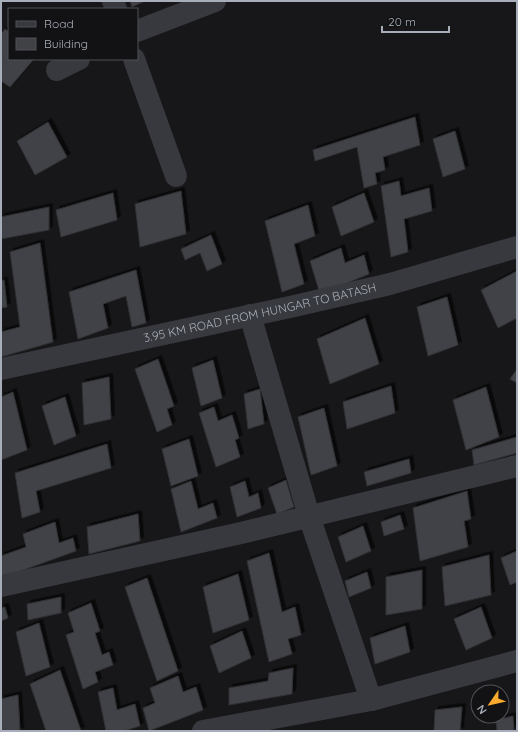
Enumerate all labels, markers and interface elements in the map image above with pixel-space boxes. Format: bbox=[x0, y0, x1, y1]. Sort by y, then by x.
legend bbox=[8, 8, 138, 60]
scale bar bbox=[382, 8, 449, 34]
text: 20 m bbox=[388, 14, 416, 29]
text: Road bbox=[44, 16, 74, 31]
text: Building bbox=[44, 36, 88, 51]
street label: 3.95 KM ROAD FROM HUNGAR TO BATASH bbox=[142, 279, 378, 345]
north arrow bbox=[470, 684, 510, 724]
text: N bbox=[474, 702, 490, 717]

